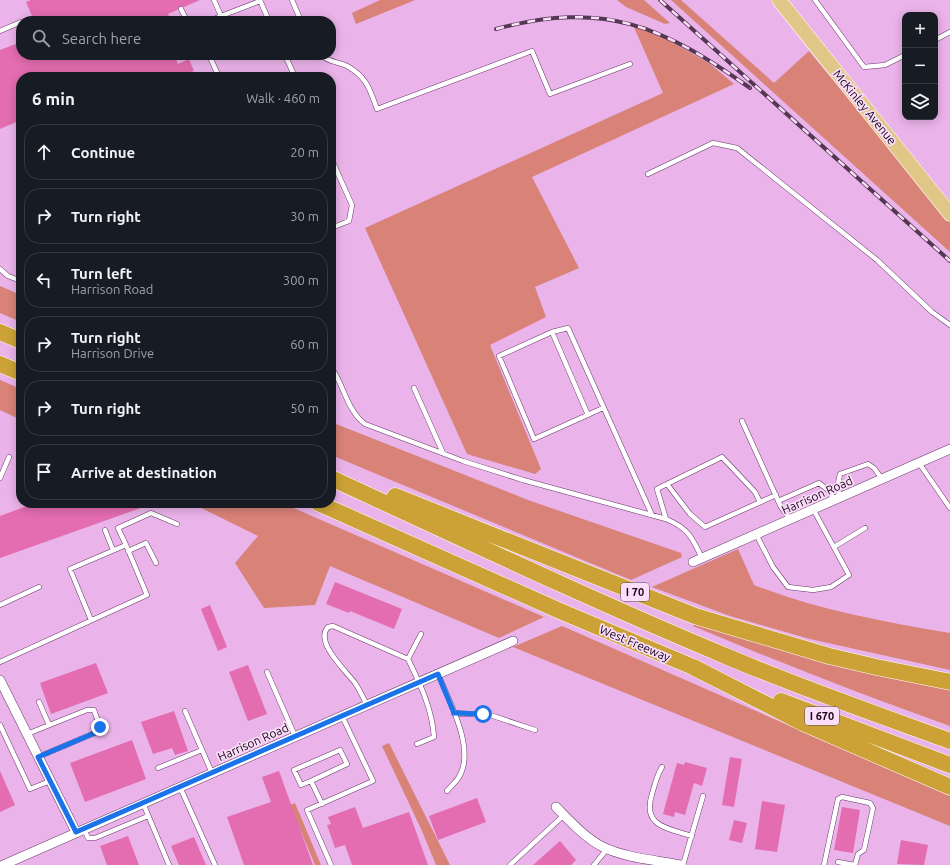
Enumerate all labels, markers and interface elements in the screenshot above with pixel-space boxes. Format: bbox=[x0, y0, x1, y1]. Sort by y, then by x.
map controls bbox=[902, 12, 938, 120]
button: + bbox=[902, 12, 938, 48]
search box bbox=[16, 16, 336, 60]
icon: search bbox=[30, 27, 52, 49]
text: Search here bbox=[62, 30, 141, 47]
button: − bbox=[902, 48, 938, 84]
street label: McKinley Avenue bbox=[831, 67, 899, 147]
button: layers bbox=[902, 84, 938, 120]
text: 6 min bbox=[32, 89, 75, 108]
text: Walk · 460 m bbox=[246, 91, 320, 105]
icon: ahead bbox=[33, 141, 55, 163]
text: Continue bbox=[71, 144, 135, 161]
text: 20 m bbox=[290, 145, 319, 159]
icon: right bbox=[33, 205, 55, 227]
text: Turn right bbox=[71, 208, 141, 225]
text: 30 m bbox=[290, 209, 319, 223]
text: Turn left bbox=[71, 265, 132, 282]
icon: left bbox=[33, 269, 55, 291]
text: 300 m bbox=[283, 273, 319, 287]
text: Harrison Road bbox=[71, 282, 153, 296]
text: Turn right bbox=[71, 329, 141, 346]
icon: right bbox=[33, 333, 55, 355]
text: 60 m bbox=[290, 337, 319, 351]
text: Harrison Drive bbox=[71, 346, 154, 360]
icon: right bbox=[33, 397, 55, 419]
text: Turn right bbox=[71, 400, 141, 417]
text: 50 m bbox=[290, 401, 319, 415]
icon: arrive bbox=[33, 461, 55, 483]
text: Arrive at destination bbox=[71, 464, 217, 481]
street label: Harrison Road bbox=[780, 474, 854, 516]
road number: I 70 bbox=[621, 583, 649, 601]
street label: West Freeway bbox=[598, 622, 672, 664]
route start bbox=[474, 705, 492, 723]
road number: I 670 bbox=[805, 707, 839, 725]
route end bbox=[91, 718, 109, 736]
street label: Harrison Road bbox=[216, 721, 290, 763]

